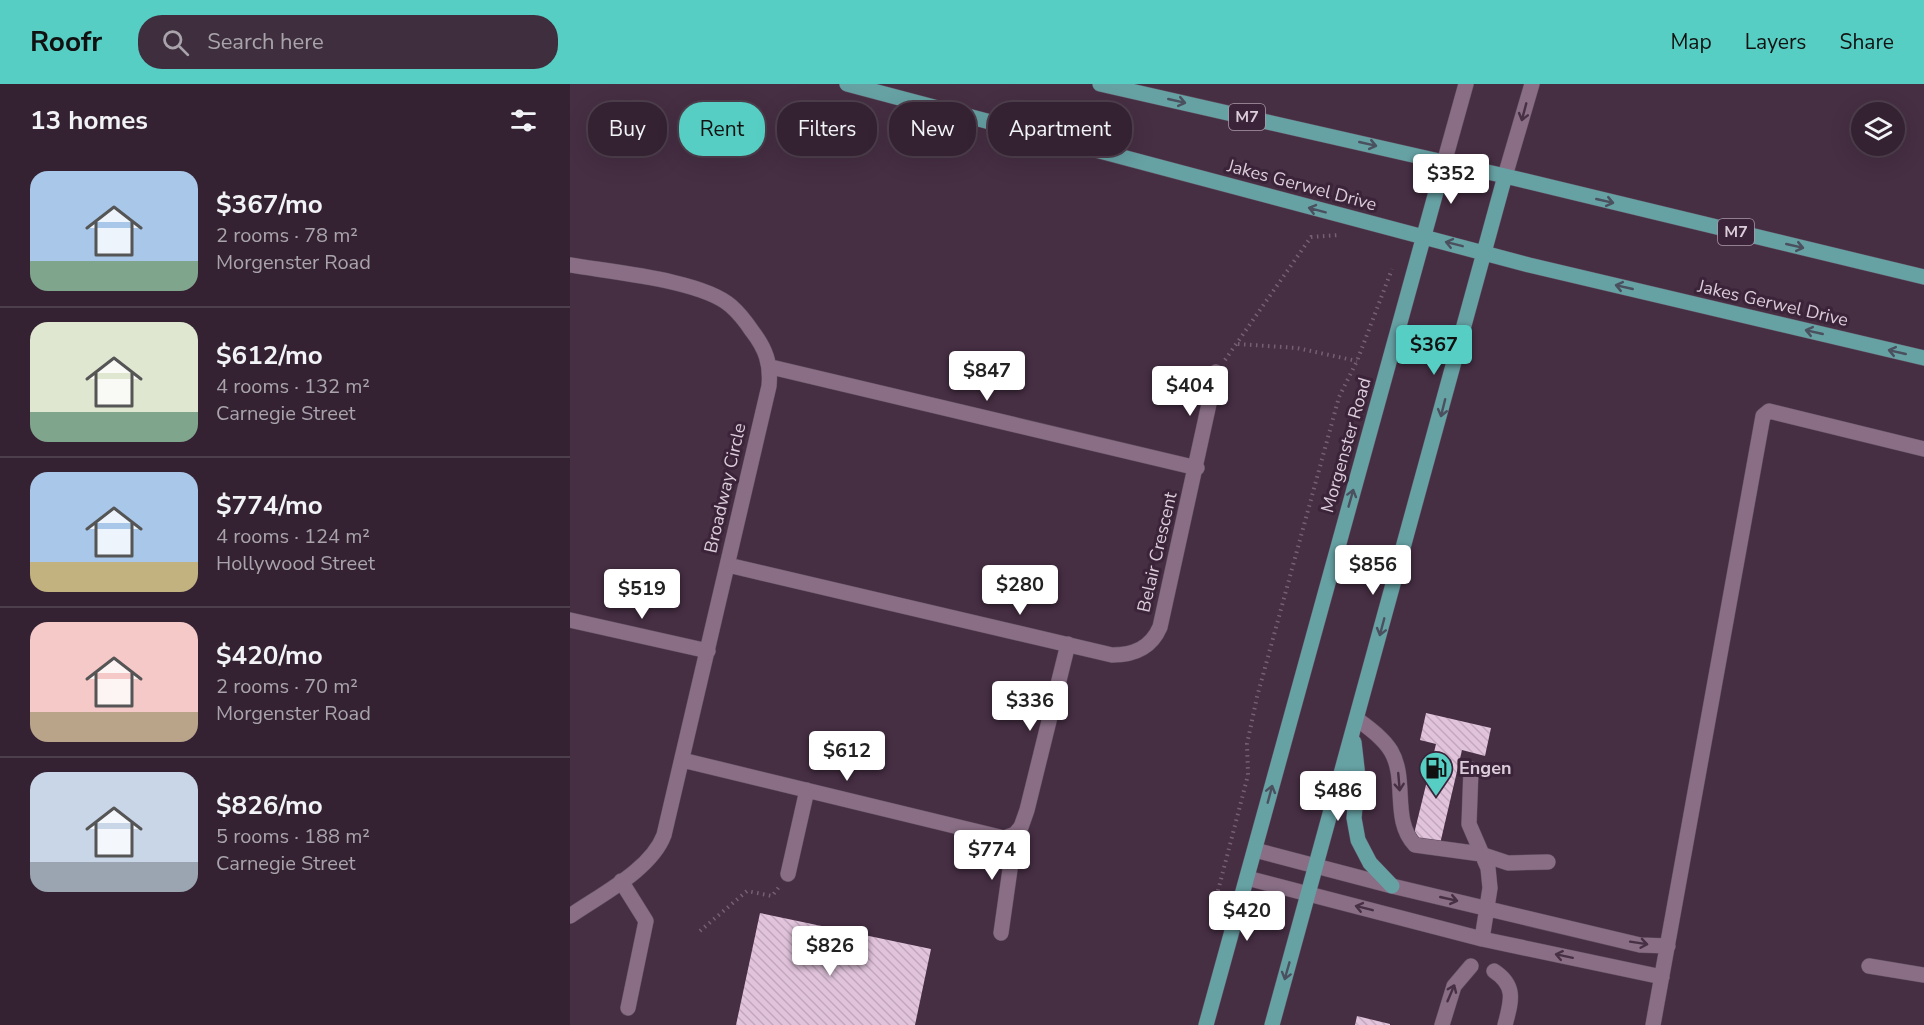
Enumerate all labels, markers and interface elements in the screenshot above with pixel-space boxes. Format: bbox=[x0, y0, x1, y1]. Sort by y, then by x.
search box bbox=[138, 15, 558, 69]
text: Roofr bbox=[30, 23, 102, 61]
icon: search bbox=[159, 26, 192, 59]
text: Search here bbox=[207, 27, 324, 57]
text: Map bbox=[1670, 28, 1712, 56]
text: Layers bbox=[1745, 28, 1806, 56]
text: Share bbox=[1839, 28, 1894, 56]
one-way arrow bbox=[1168, 96, 1187, 108]
chip: Buy bbox=[588, 102, 667, 156]
chip: Rent bbox=[679, 102, 765, 156]
chip: Filters bbox=[777, 102, 877, 156]
chip: New bbox=[889, 102, 976, 156]
chip: Apartment bbox=[988, 102, 1132, 156]
one-way arrow bbox=[1518, 102, 1530, 121]
map controls bbox=[1851, 102, 1905, 156]
button: layers bbox=[1851, 102, 1905, 156]
text: 13 homes bbox=[30, 103, 148, 138]
icon: filters bbox=[507, 104, 540, 137]
road number: M7 bbox=[1229, 104, 1265, 130]
one-way arrow bbox=[1358, 139, 1377, 151]
street label: Jakes Gerwel Drive bbox=[1224, 153, 1379, 217]
pin: $352 bbox=[1415, 154, 1487, 205]
text: $352 bbox=[1427, 160, 1475, 187]
text: $367/mo bbox=[216, 187, 323, 222]
icon: home bbox=[78, 195, 150, 267]
one-way arrow bbox=[1595, 195, 1614, 207]
one-way arrow bbox=[1308, 203, 1327, 215]
road number: M7 bbox=[1718, 219, 1754, 245]
text: 2 rooms · 78 m² bbox=[216, 222, 358, 249]
one-way arrow bbox=[1445, 238, 1464, 250]
one-way arrow bbox=[1785, 240, 1804, 252]
text: Morgenster Road bbox=[216, 249, 371, 276]
street label: Jakes Gerwel Drive bbox=[1694, 274, 1851, 332]
one-way arrow bbox=[1615, 281, 1634, 293]
pin: $367 bbox=[1398, 325, 1470, 376]
one-way arrow bbox=[1804, 326, 1823, 338]
text: $367 bbox=[1410, 331, 1458, 358]
text: $612/mo bbox=[216, 338, 323, 373]
one-way arrow bbox=[1888, 345, 1907, 357]
icon: home bbox=[78, 346, 150, 418]
pin: $847 bbox=[951, 351, 1023, 402]
text: $847 bbox=[963, 357, 1011, 384]
pin: $404 bbox=[1154, 366, 1226, 417]
text: $404 bbox=[1166, 372, 1214, 399]
text: 4 rooms · 132 m² bbox=[216, 373, 370, 400]
street label: Morgenster Road bbox=[1315, 375, 1377, 515]
one-way arrow bbox=[1436, 398, 1448, 417]
text: Carnegie Street bbox=[216, 400, 356, 427]
street label: Broadway Circle bbox=[698, 421, 752, 555]
text: $774/mo bbox=[216, 488, 323, 523]
street label: Belair Crescent bbox=[1131, 489, 1183, 615]
one-way arrow bbox=[1346, 489, 1358, 508]
icon: home bbox=[78, 496, 150, 568]
text: 4 rooms · 124 m² bbox=[216, 523, 370, 550]
pin: $856 bbox=[1337, 545, 1409, 596]
text: Hollywood Street bbox=[216, 550, 375, 577]
text: $856 bbox=[1349, 551, 1397, 578]
pin: $280 bbox=[984, 565, 1056, 616]
pin: $519 bbox=[606, 569, 678, 620]
text: $280 bbox=[996, 571, 1044, 598]
text: $519 bbox=[618, 575, 666, 602]
one-way arrow bbox=[1376, 617, 1388, 636]
text: $420/mo bbox=[216, 638, 323, 673]
icon: home bbox=[78, 646, 150, 718]
text: 2 rooms · 70 m² bbox=[216, 673, 358, 700]
pin: $336 bbox=[994, 681, 1066, 732]
text: $336 bbox=[1006, 687, 1054, 714]
text: Morgenster Road bbox=[216, 700, 371, 727]
pin: $612 bbox=[811, 731, 883, 782]
text: $612 bbox=[823, 737, 871, 764]
fuel station icon: Engen bbox=[1418, 750, 1454, 797]
place label: Engen bbox=[1459, 756, 1511, 780]
pin: $486 bbox=[1302, 771, 1374, 822]
one-way arrow bbox=[1394, 771, 1405, 791]
text: $486 bbox=[1314, 777, 1362, 804]
one-way arrow bbox=[1265, 785, 1276, 804]
text: $826/mo bbox=[216, 788, 323, 823]
icon: home bbox=[78, 796, 150, 868]
text: 5 rooms · 188 m² bbox=[216, 823, 370, 850]
pin: $774 bbox=[956, 830, 1028, 881]
text: $774 bbox=[968, 836, 1016, 863]
text: Carnegie Street bbox=[216, 850, 356, 877]
pin: $420 bbox=[1211, 891, 1283, 942]
one-way arrow bbox=[1439, 894, 1458, 906]
text: $420 bbox=[1223, 897, 1271, 924]
one-way arrow bbox=[1355, 902, 1374, 914]
pin: $826 bbox=[794, 926, 866, 977]
text: $826 bbox=[806, 932, 854, 959]
one-way arrow bbox=[1628, 938, 1648, 949]
one-way arrow bbox=[1554, 950, 1574, 961]
one-way arrow bbox=[1281, 961, 1292, 980]
one-way arrow bbox=[1446, 984, 1457, 1002]

